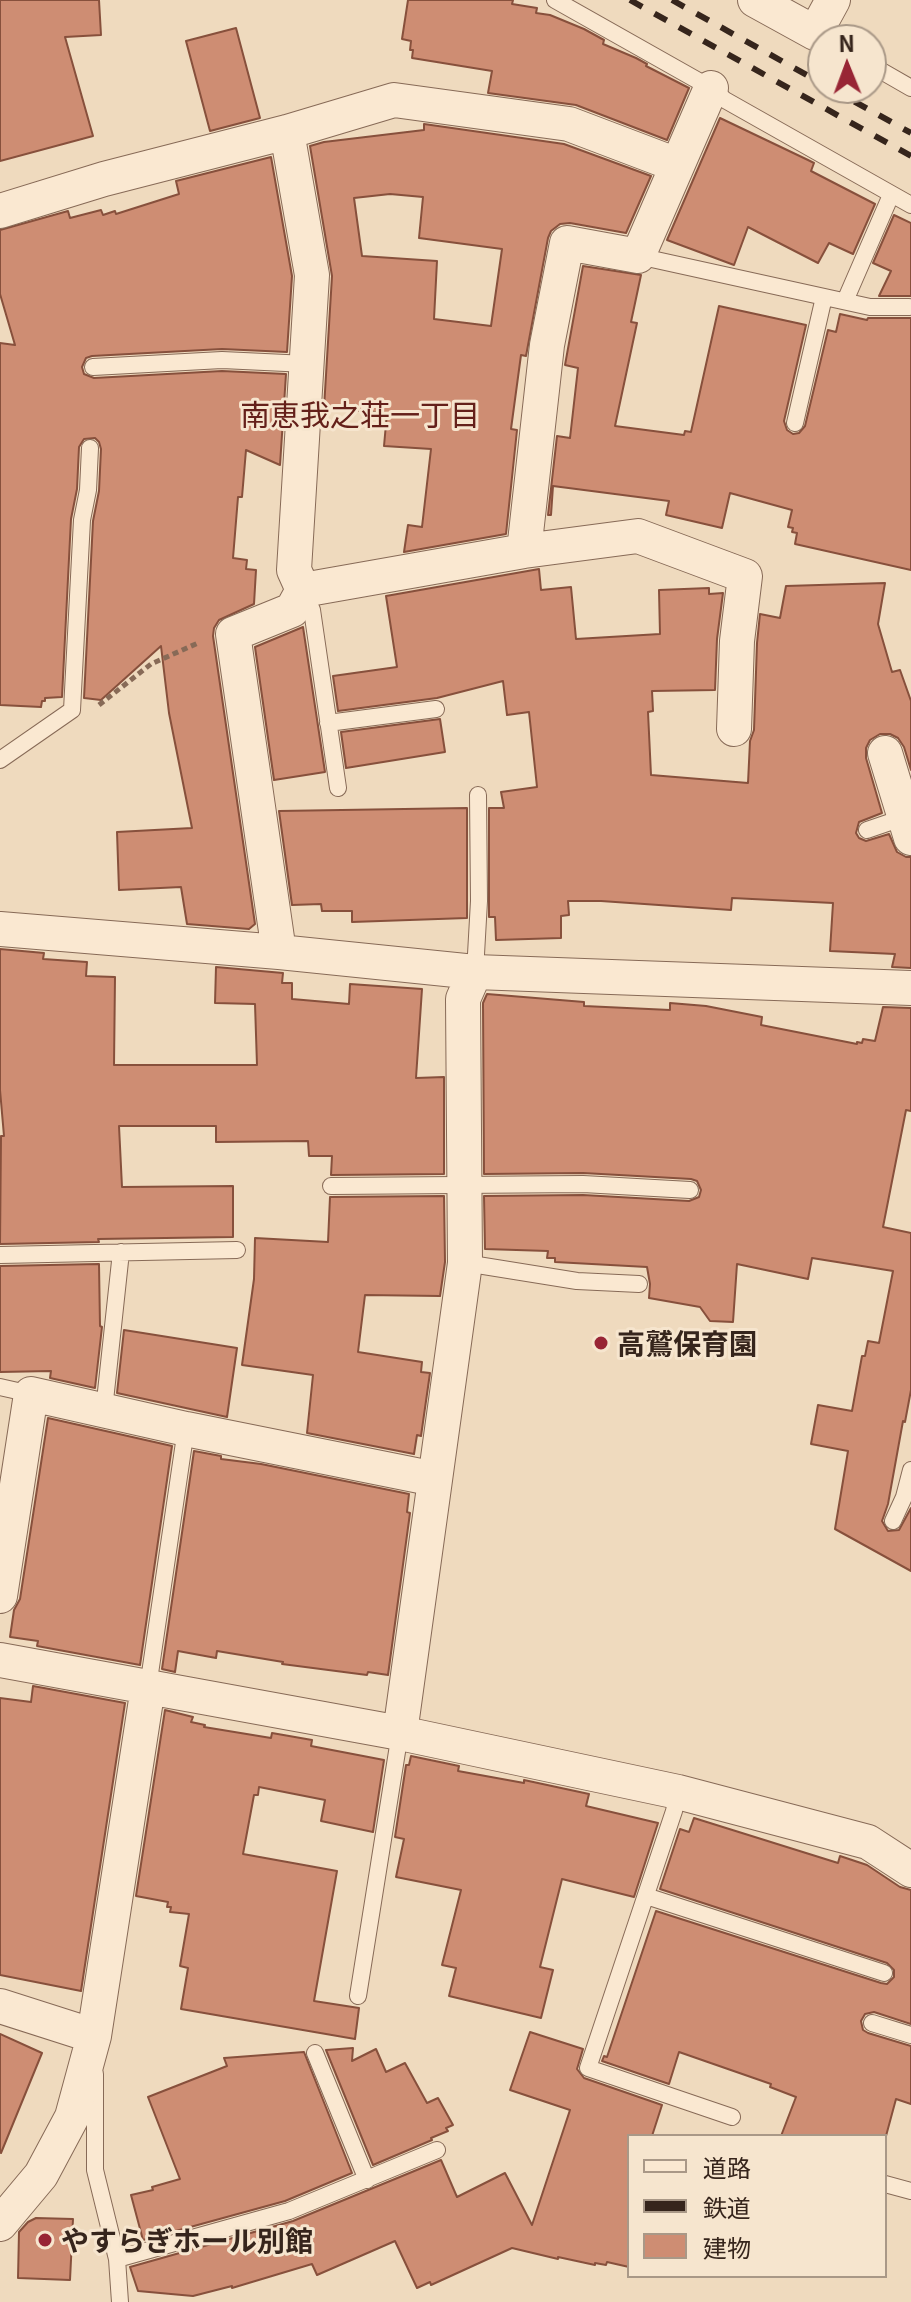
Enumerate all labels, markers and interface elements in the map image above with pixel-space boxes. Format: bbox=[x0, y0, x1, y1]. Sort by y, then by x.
north arrow bbox=[807, 24, 887, 104]
text: N bbox=[838, 26, 855, 58]
district label: 南恵我之荘一丁目 bbox=[240, 397, 480, 433]
place label: 高鷲保育園 bbox=[617, 1326, 757, 1360]
marker: 高鷲保育園 bbox=[592, 1334, 610, 1352]
legend bbox=[627, 2134, 887, 2278]
text: 道路 bbox=[703, 2149, 751, 2184]
text: 鉄道 bbox=[703, 2189, 751, 2224]
place label: やすらぎホール別館 bbox=[61, 2223, 313, 2257]
text: 建物 bbox=[703, 2229, 751, 2264]
marker: やすらぎホール別館 bbox=[36, 2231, 54, 2249]

